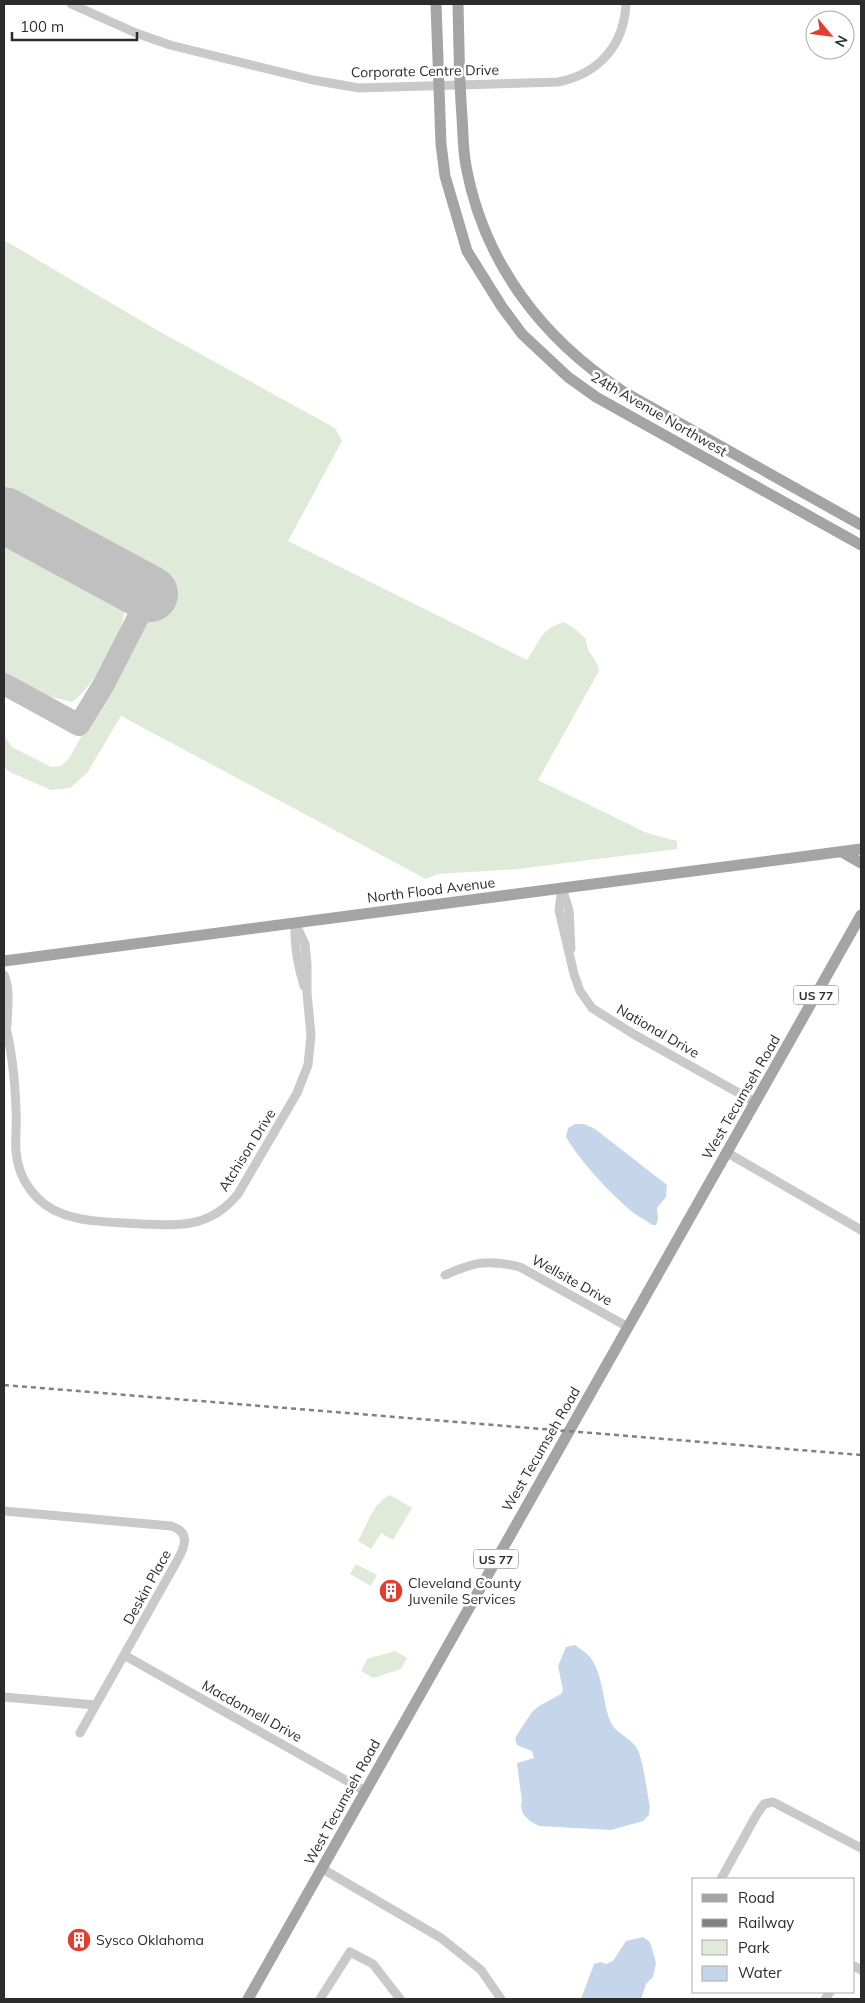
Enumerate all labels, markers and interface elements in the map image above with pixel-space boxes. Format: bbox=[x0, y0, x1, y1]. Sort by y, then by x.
scale bar bbox=[12, 10, 138, 42]
north arrow bbox=[805, 10, 855, 60]
text: 100 m bbox=[20, 17, 64, 36]
text: N bbox=[831, 32, 852, 50]
street label: Corporate Centre Drive bbox=[351, 61, 499, 81]
street label: 24th Avenue Northwest bbox=[588, 368, 730, 460]
street label: North Flood Avenue bbox=[366, 873, 496, 907]
road number: US 77 bbox=[794, 986, 838, 1004]
street label: National Drive bbox=[613, 1000, 703, 1062]
street label: West Tecumseh Road bbox=[698, 1032, 784, 1162]
street label: Atchison Drive bbox=[214, 1105, 280, 1195]
street label: Wellsite Drive bbox=[529, 1250, 615, 1310]
street label: West Tecumseh Road bbox=[498, 1384, 584, 1514]
street label: Deskin Place bbox=[119, 1546, 175, 1628]
road number: US 77 bbox=[474, 1550, 518, 1568]
place label: Cleveland County Juvenile Services bbox=[408, 1574, 522, 1608]
building icon: Cleveland County Juvenile Services bbox=[378, 1578, 404, 1604]
street label: Macdonnell Drive bbox=[199, 1676, 305, 1746]
street label: West Tecumseh Road bbox=[300, 1736, 384, 1868]
legend bbox=[692, 1878, 855, 1993]
text: Road bbox=[738, 1888, 775, 1907]
text: Railway bbox=[738, 1913, 794, 1932]
building icon: Sysco Oklahoma bbox=[66, 1927, 92, 1953]
place label: Sysco Oklahoma bbox=[96, 1931, 204, 1949]
text: Park bbox=[738, 1938, 770, 1957]
text: Water bbox=[738, 1963, 782, 1982]

